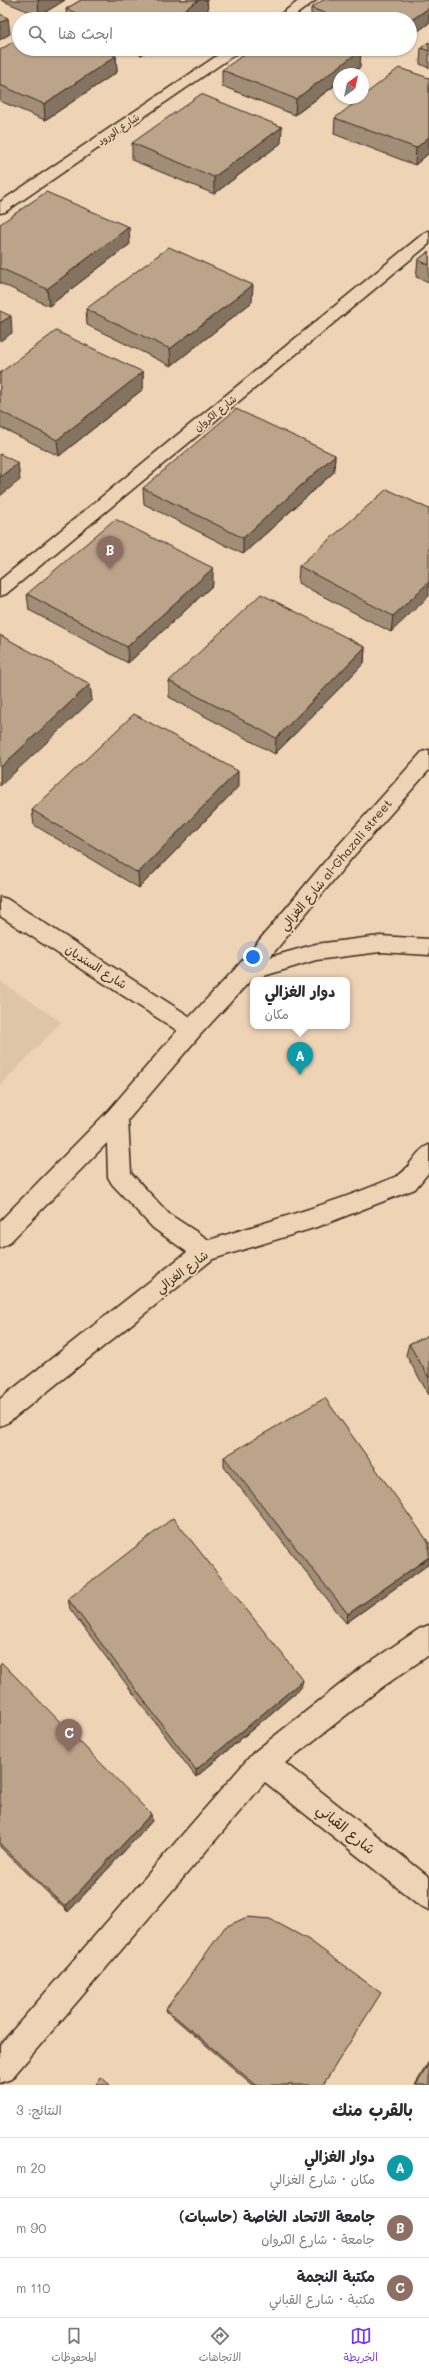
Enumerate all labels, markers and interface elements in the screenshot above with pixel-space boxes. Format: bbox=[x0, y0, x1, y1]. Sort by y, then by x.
search box bbox=[12, 12, 417, 56]
icon: search bbox=[26, 23, 48, 45]
text: ابحث هنا bbox=[58, 23, 113, 43]
north arrow bbox=[333, 68, 369, 104]
street label: شارع الورود bbox=[94, 110, 143, 149]
street label: شارع الكروان bbox=[191, 391, 240, 435]
pin: B bbox=[97, 536, 123, 569]
street label: شارع الغزالي al-Ghazali street bbox=[276, 795, 398, 936]
street label: شارع السنديان bbox=[62, 940, 130, 994]
your location bbox=[243, 947, 263, 967]
popup bbox=[250, 977, 350, 1029]
text: دوار الغزالي bbox=[265, 981, 335, 1001]
text: مكان bbox=[265, 1005, 289, 1022]
pin: A bbox=[287, 1042, 313, 1075]
street label: شارع الغزالي bbox=[152, 1246, 213, 1299]
pin: C bbox=[56, 1719, 82, 1752]
street label: شارع القباني bbox=[311, 1799, 379, 1861]
text: بالقرب منك bbox=[332, 2098, 413, 2120]
text: النتائج: 3 bbox=[16, 2101, 62, 2118]
text: دوار الغزالي bbox=[304, 2146, 375, 2166]
text: 20 m bbox=[16, 2159, 46, 2176]
text: A bbox=[395, 2159, 405, 2176]
text: مكان · شارع الغزالي bbox=[270, 2170, 375, 2187]
text: جامعة الاتحاد الخاصة (حاسبات) bbox=[179, 2206, 375, 2226]
text: 90 m bbox=[16, 2219, 46, 2236]
text: B bbox=[396, 2219, 404, 2236]
text: جامعة · شارع الكروان bbox=[261, 2230, 375, 2247]
text: مكتبة النجمة bbox=[297, 2266, 375, 2286]
text: 110 m bbox=[16, 2279, 50, 2296]
text: C bbox=[395, 2279, 405, 2296]
text: مكتبة · شارع القباني bbox=[269, 2290, 375, 2307]
tab: المحفوظات bbox=[51, 2325, 96, 2367]
tab: الاتجاهات bbox=[199, 2325, 241, 2367]
tab: الخريطة bbox=[344, 2325, 378, 2367]

